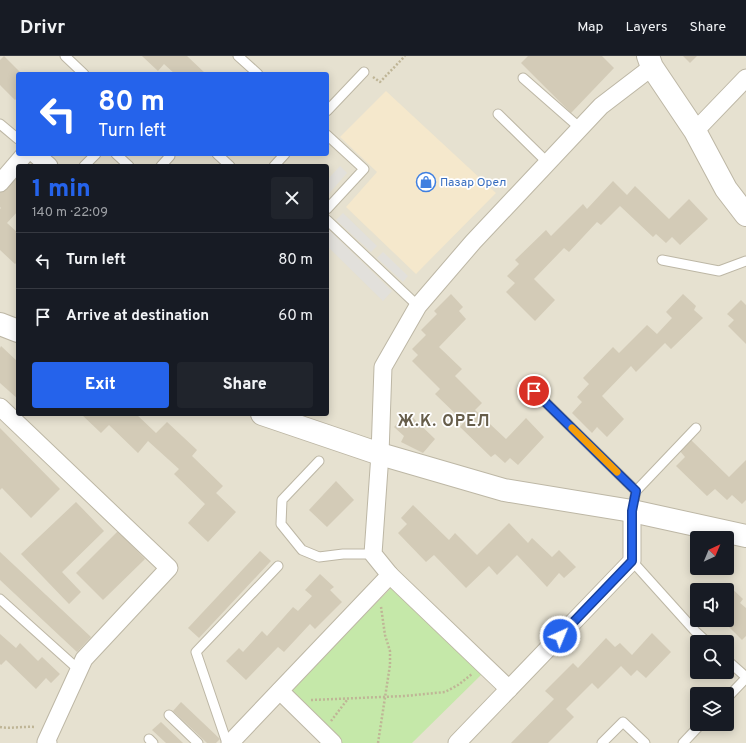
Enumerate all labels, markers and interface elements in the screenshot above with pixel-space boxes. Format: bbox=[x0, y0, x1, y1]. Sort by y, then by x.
text: Drivr bbox=[20, 16, 65, 40]
text: Map bbox=[577, 19, 603, 36]
text: Layers bbox=[625, 19, 667, 36]
text: Share bbox=[689, 19, 726, 36]
text: 80 m bbox=[98, 85, 165, 121]
icon: left bbox=[32, 88, 84, 140]
text: Turn left bbox=[98, 120, 166, 143]
shop icon: Пазар Орел bbox=[415, 171, 437, 193]
text: 1 min bbox=[32, 175, 91, 205]
place label: Пазар Орел bbox=[440, 175, 506, 191]
button: close bbox=[271, 177, 313, 219]
text: 140 m · 22:09 bbox=[32, 205, 108, 221]
icon: left bbox=[32, 250, 54, 272]
text: Turn left bbox=[66, 251, 126, 270]
text: 80 m bbox=[278, 251, 313, 270]
icon: arrive bbox=[32, 306, 54, 328]
text: Arrive at destination bbox=[66, 307, 209, 326]
text: 60 m bbox=[278, 307, 313, 326]
button: Exit bbox=[32, 362, 169, 408]
button: Share bbox=[177, 362, 313, 408]
pin bbox=[517, 374, 551, 408]
icon: arrive bbox=[523, 380, 545, 402]
district label: Ж.К. ОРЕЛ bbox=[397, 412, 491, 432]
north arrow bbox=[690, 531, 734, 575]
map controls bbox=[690, 531, 734, 731]
button: sound bbox=[690, 583, 734, 627]
position arrow bbox=[539, 615, 581, 657]
button: search bbox=[690, 635, 734, 679]
button: layers bbox=[690, 687, 734, 731]

